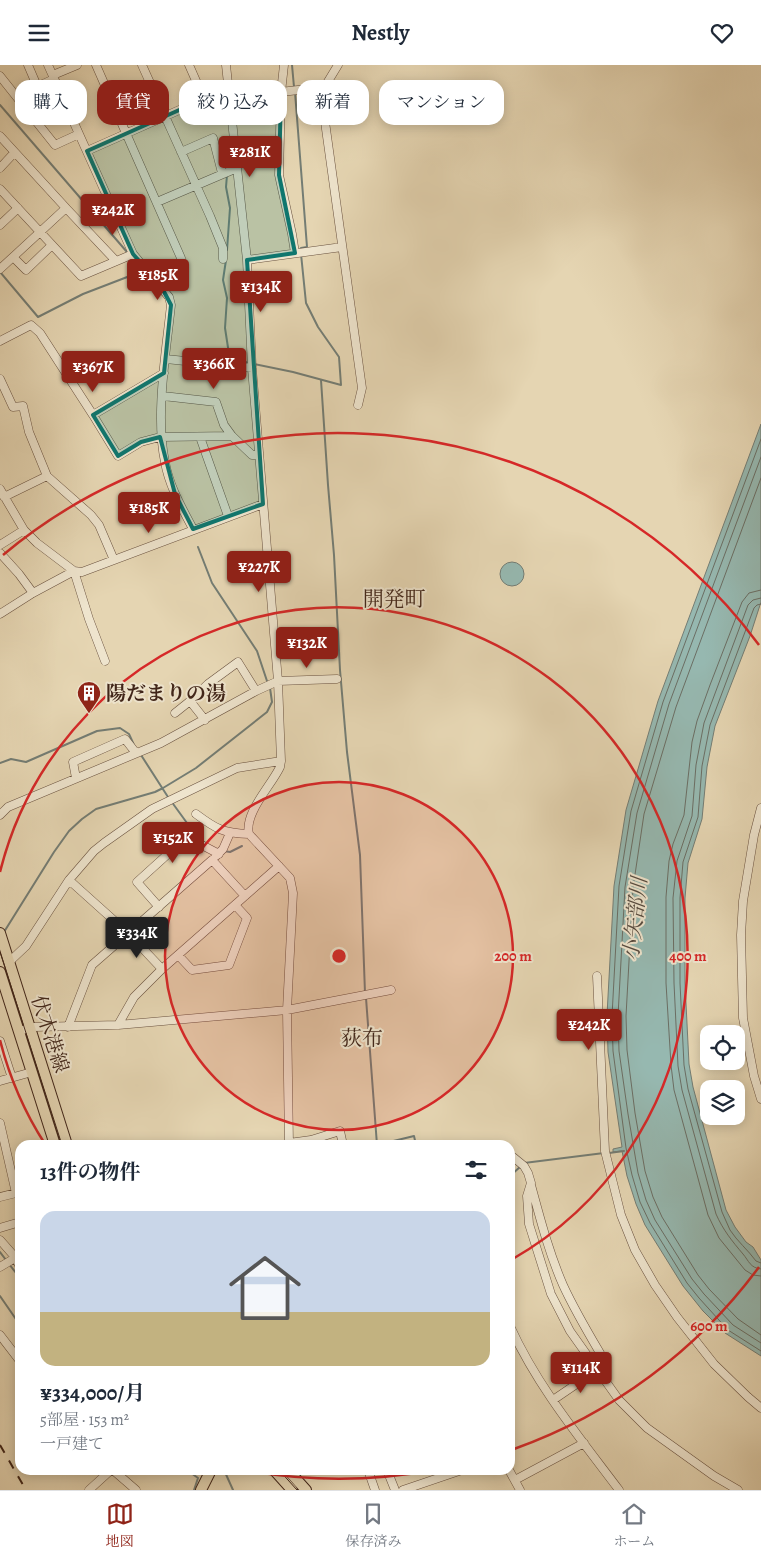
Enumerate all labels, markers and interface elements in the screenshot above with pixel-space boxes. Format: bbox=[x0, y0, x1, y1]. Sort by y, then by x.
text: Nestly bbox=[351, 18, 410, 48]
icon: menu bbox=[25, 19, 53, 47]
icon: heart bbox=[708, 19, 736, 47]
chip: 購入 bbox=[15, 80, 87, 125]
chip: 賃貸 bbox=[97, 80, 169, 125]
chip: 絞り込み bbox=[179, 80, 287, 125]
chip: 新着 bbox=[297, 80, 369, 125]
chip: マンション bbox=[379, 80, 504, 125]
pin: ¥281K bbox=[215, 135, 285, 178]
text: ¥281K bbox=[230, 141, 270, 163]
pin: ¥242K bbox=[78, 193, 148, 236]
text: ¥242K bbox=[92, 199, 134, 221]
pin: ¥185K bbox=[123, 259, 193, 301]
text: ¥185K bbox=[138, 264, 178, 286]
pin: ¥134K bbox=[226, 271, 296, 313]
text: ¥134K bbox=[241, 276, 281, 298]
pin: ¥366K bbox=[179, 347, 249, 390]
pin: ¥367K bbox=[58, 351, 128, 393]
text: ¥366K bbox=[193, 353, 235, 375]
text: ¥367K bbox=[73, 356, 113, 378]
pin: ¥185K bbox=[114, 491, 184, 534]
text: ¥185K bbox=[129, 497, 169, 519]
pin: ¥227K bbox=[224, 551, 294, 593]
text: ¥227K bbox=[238, 556, 280, 578]
district label: 開発町 bbox=[363, 585, 426, 613]
pin: ¥132K bbox=[272, 627, 342, 669]
text: ¥132K bbox=[287, 632, 327, 654]
building icon: 陽だまりの湯 bbox=[76, 680, 102, 714]
place label: 陽だまりの湯 bbox=[106, 680, 226, 707]
pin: ¥152K bbox=[138, 821, 208, 864]
text: ¥152K bbox=[153, 827, 193, 849]
water label: 小矢部川 bbox=[617, 874, 654, 962]
pin: ¥334K bbox=[102, 917, 172, 959]
text: ¥334K bbox=[117, 922, 157, 944]
text: 200 m bbox=[494, 946, 532, 966]
text: 400 m bbox=[669, 946, 707, 966]
centre of rings bbox=[330, 947, 348, 965]
street label: 伏木港線 bbox=[25, 992, 75, 1076]
pin: ¥242K bbox=[554, 1009, 624, 1051]
text: ¥242K bbox=[568, 1014, 610, 1036]
district label: 荻布 bbox=[341, 1024, 383, 1052]
map controls bbox=[700, 1025, 745, 1125]
button: locate bbox=[700, 1025, 745, 1070]
button: layers bbox=[700, 1080, 745, 1125]
icon: filters bbox=[462, 1156, 490, 1184]
text: 13件の物件 bbox=[40, 1158, 141, 1186]
icon: home bbox=[220, 1243, 310, 1333]
text: 600 m bbox=[690, 1316, 728, 1336]
pin: ¥114K bbox=[546, 1351, 616, 1394]
text: ¥114K bbox=[562, 1357, 600, 1379]
text: ¥334,000/月 bbox=[40, 1379, 145, 1407]
text: 5部屋 · 153 m² bbox=[40, 1409, 129, 1431]
text: 一戸建て bbox=[40, 1433, 104, 1455]
tab: 地図 bbox=[106, 1500, 134, 1551]
tab: 保存済み bbox=[345, 1500, 401, 1551]
tab: ホーム bbox=[613, 1500, 655, 1551]

